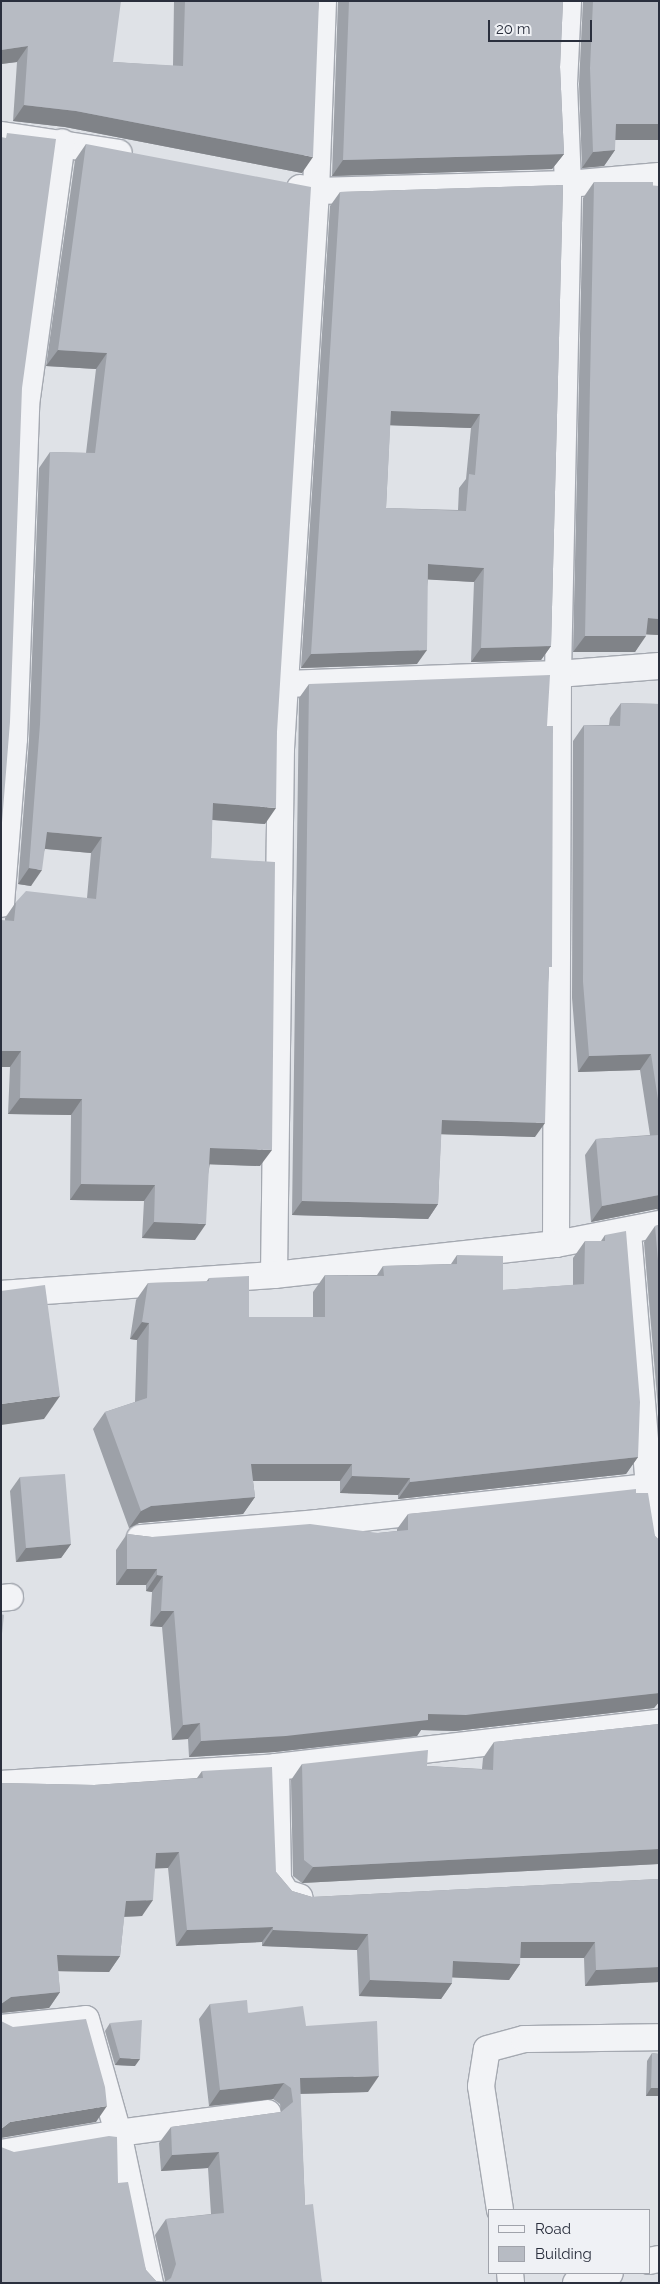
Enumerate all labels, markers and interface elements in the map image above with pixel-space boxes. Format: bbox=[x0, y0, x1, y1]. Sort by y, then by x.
scale bar bbox=[490, 10, 594, 42]
text: 20 m bbox=[496, 20, 531, 38]
legend bbox=[488, 2209, 650, 2274]
text: Road bbox=[535, 2220, 571, 2238]
text: Building bbox=[535, 2245, 592, 2263]

